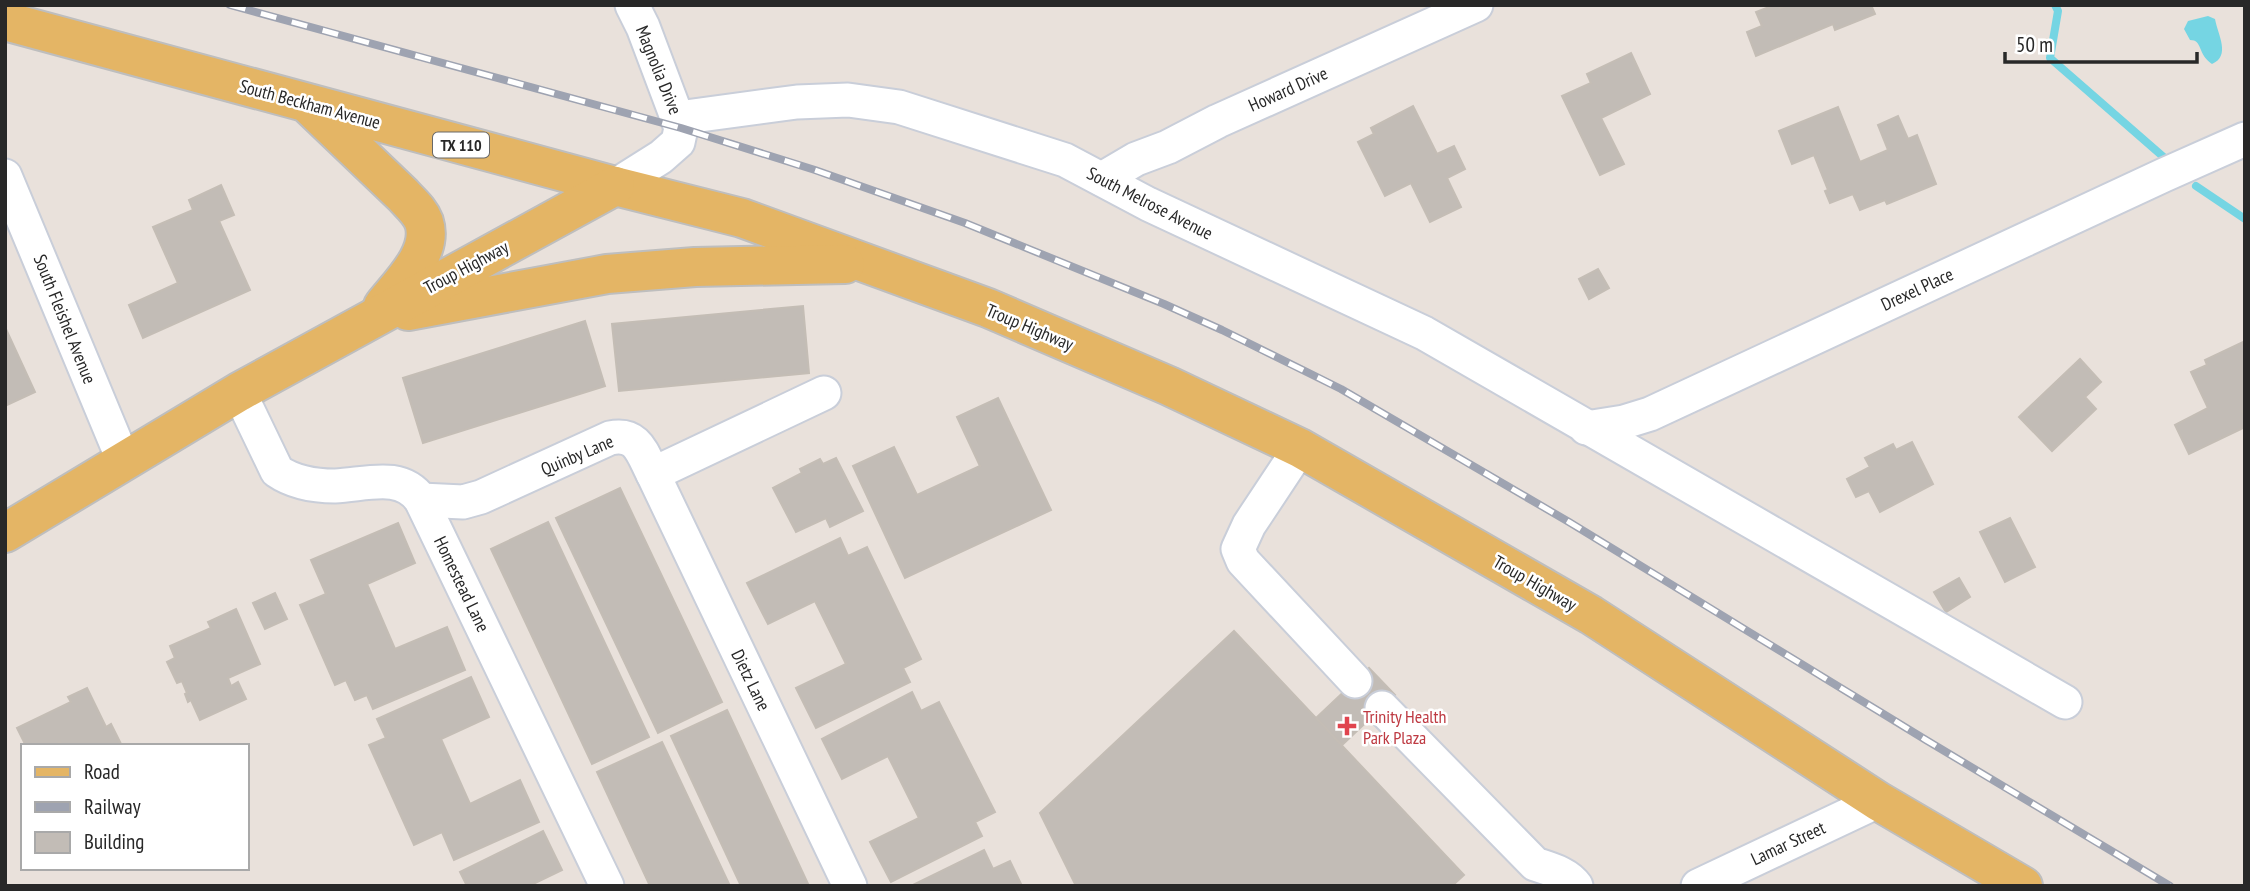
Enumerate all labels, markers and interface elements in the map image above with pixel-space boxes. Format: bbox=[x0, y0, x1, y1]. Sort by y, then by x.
scale bar bbox=[2005, 21, 2198, 65]
street label: Magnolia Drive bbox=[631, 22, 687, 118]
text: 50 m bbox=[2016, 31, 2053, 58]
street label: Howard Drive bbox=[1245, 61, 1331, 117]
street label: South Beckham Avenue bbox=[237, 74, 383, 134]
road number: TX 110 bbox=[433, 132, 489, 158]
street label: South Melrose Avenue bbox=[1083, 161, 1217, 245]
street label: Troup Highway bbox=[420, 235, 512, 299]
street label: South Fleishel Avenue bbox=[29, 251, 101, 387]
street label: Drexel Place bbox=[1877, 262, 1957, 316]
street label: Troup Highway bbox=[983, 298, 1077, 356]
street label: Quinby Lane bbox=[537, 429, 617, 481]
street label: Homestead Lane bbox=[429, 532, 495, 636]
street label: Troup Highway bbox=[1489, 550, 1581, 616]
street label: Dietz Lane bbox=[726, 646, 776, 714]
place label: Trinity Health Park Plaza bbox=[1363, 705, 1446, 749]
marker: Trinity Health Park Plaza bbox=[1337, 716, 1357, 736]
legend bbox=[21, 744, 248, 870]
text: Road bbox=[84, 758, 120, 785]
text: Railway bbox=[84, 793, 141, 820]
street label: Lamar Street bbox=[1747, 816, 1829, 870]
text: Building bbox=[84, 828, 144, 855]

